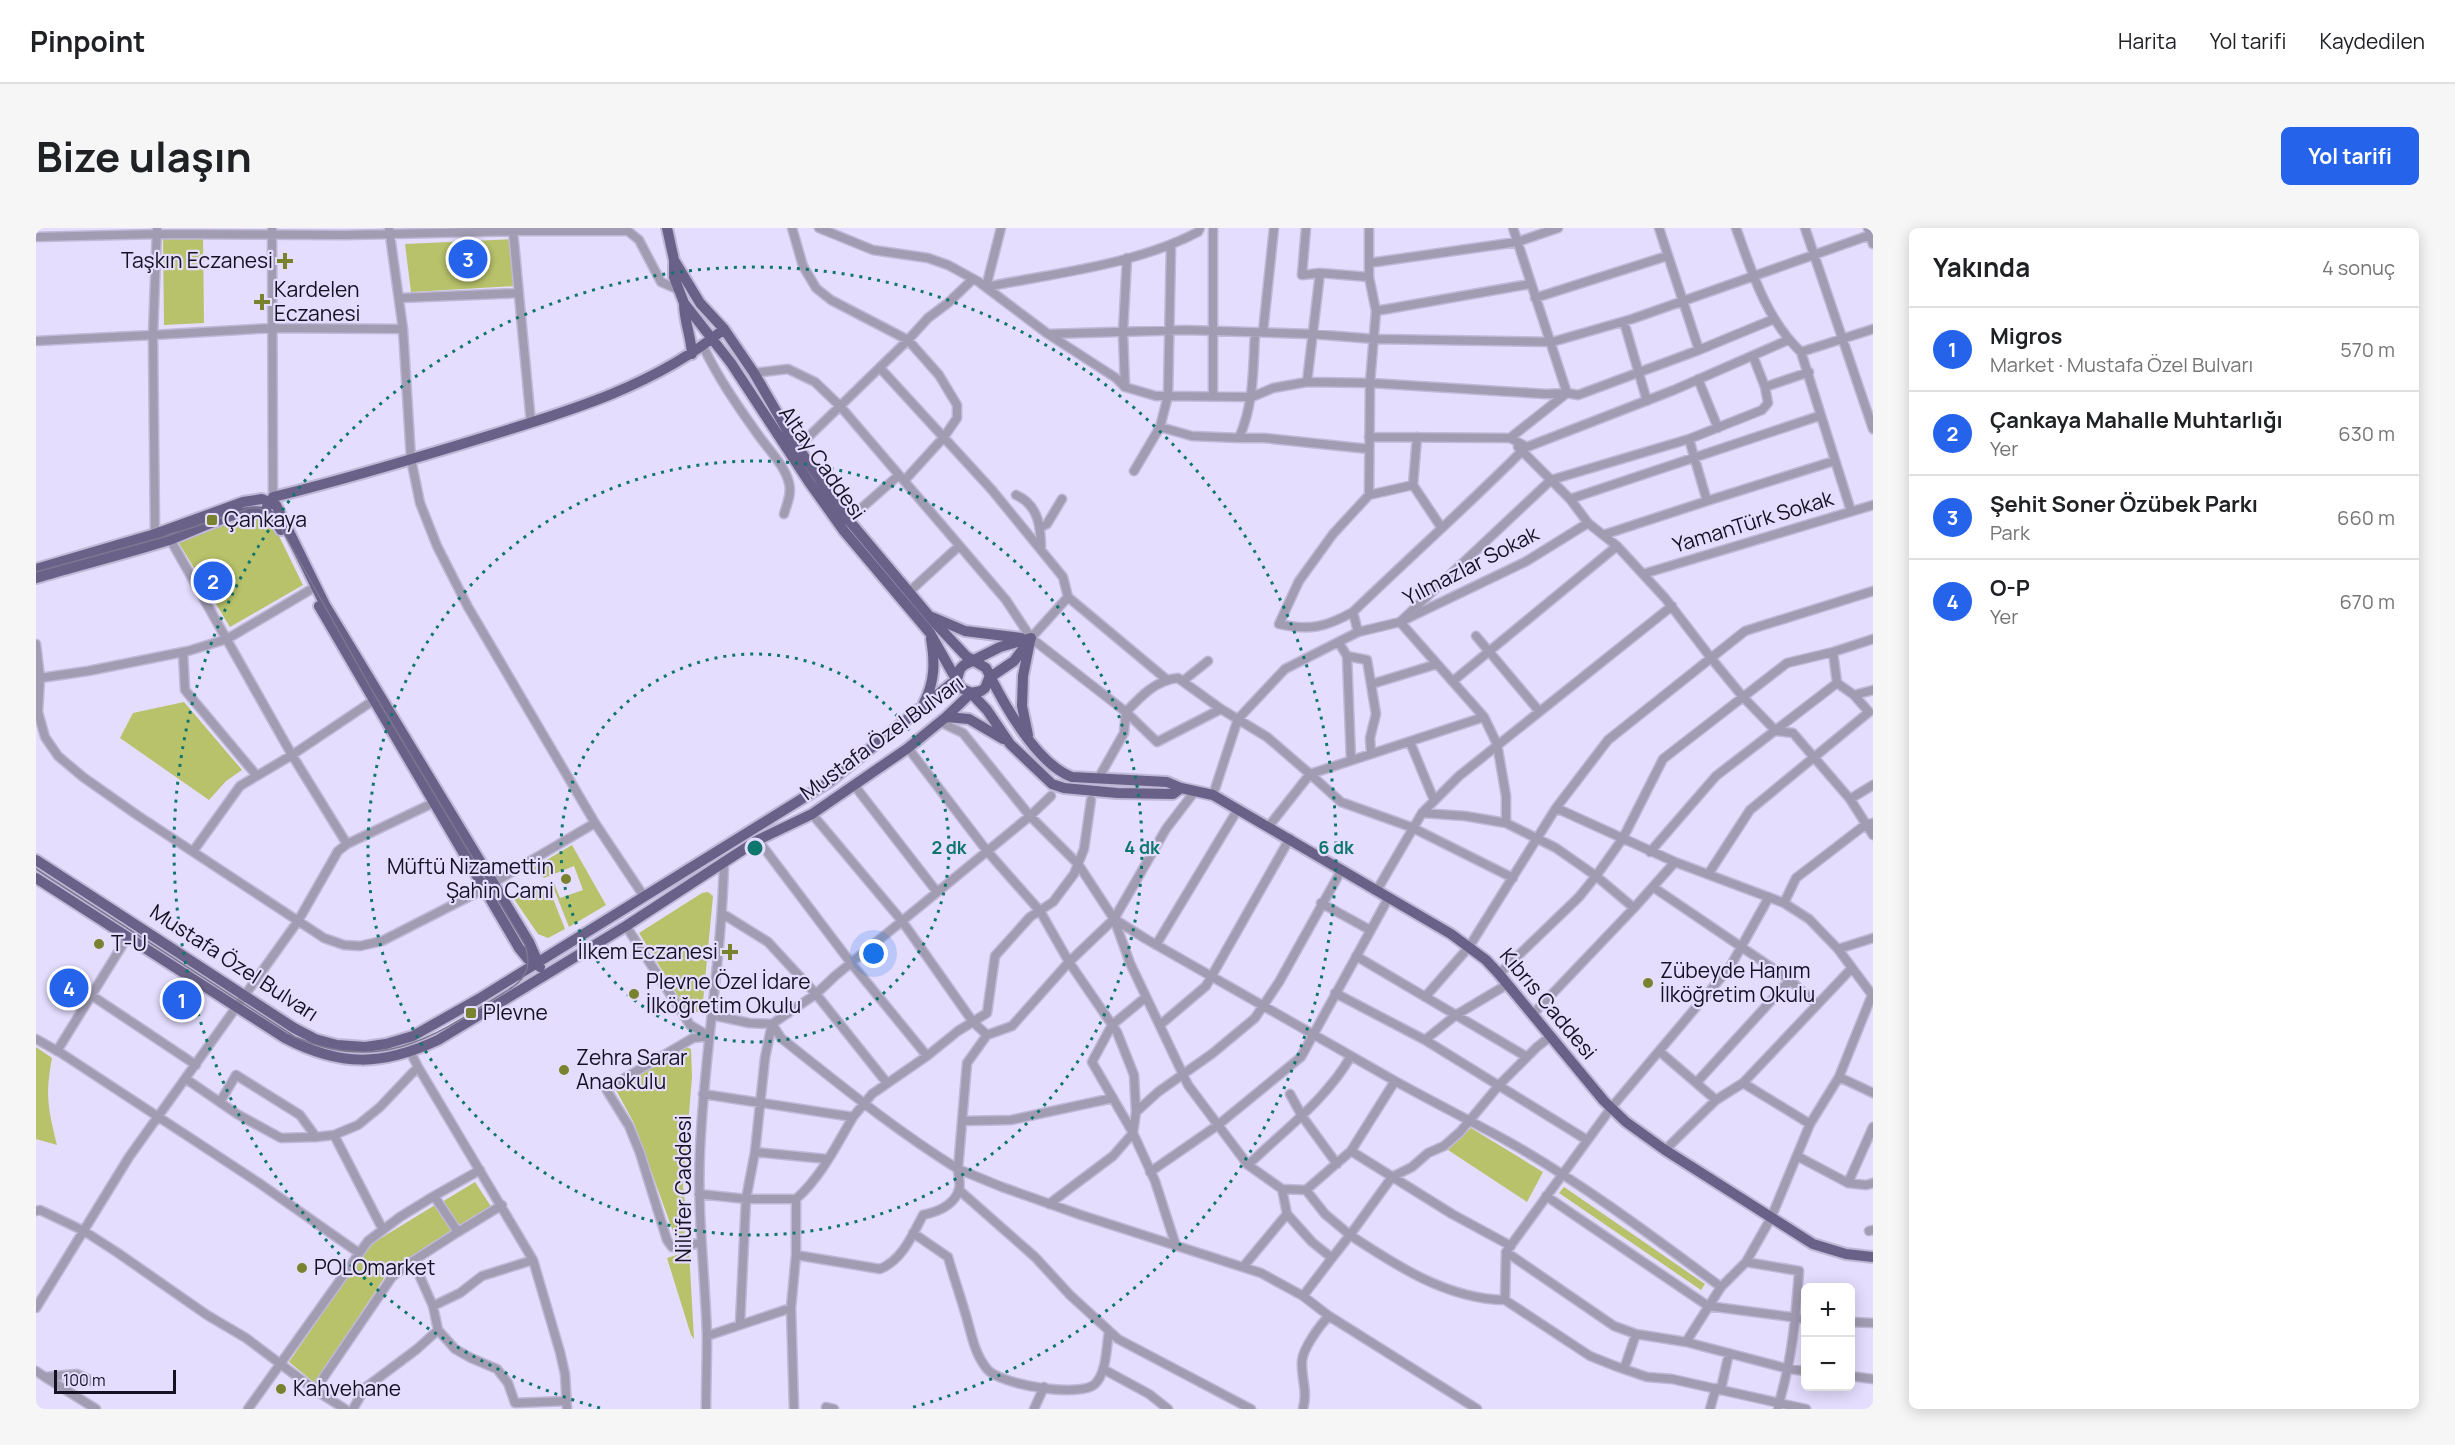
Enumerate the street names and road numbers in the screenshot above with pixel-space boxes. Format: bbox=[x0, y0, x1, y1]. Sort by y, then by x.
street label: Altay Caddesi bbox=[773, 400, 872, 525]
street label: YamanTürk Sokak bbox=[1669, 483, 1837, 559]
street label: Yılmazlar Sokak bbox=[1398, 519, 1543, 611]
street label: Mustafa Özel Bulvarı bbox=[794, 668, 969, 806]
street label: Mustafa Özel Bulvarı bbox=[145, 897, 324, 1027]
street label: Kıbrıs Caddesi bbox=[1494, 942, 1604, 1065]
street label: Nilüfer Caddesi bbox=[669, 1115, 697, 1263]

